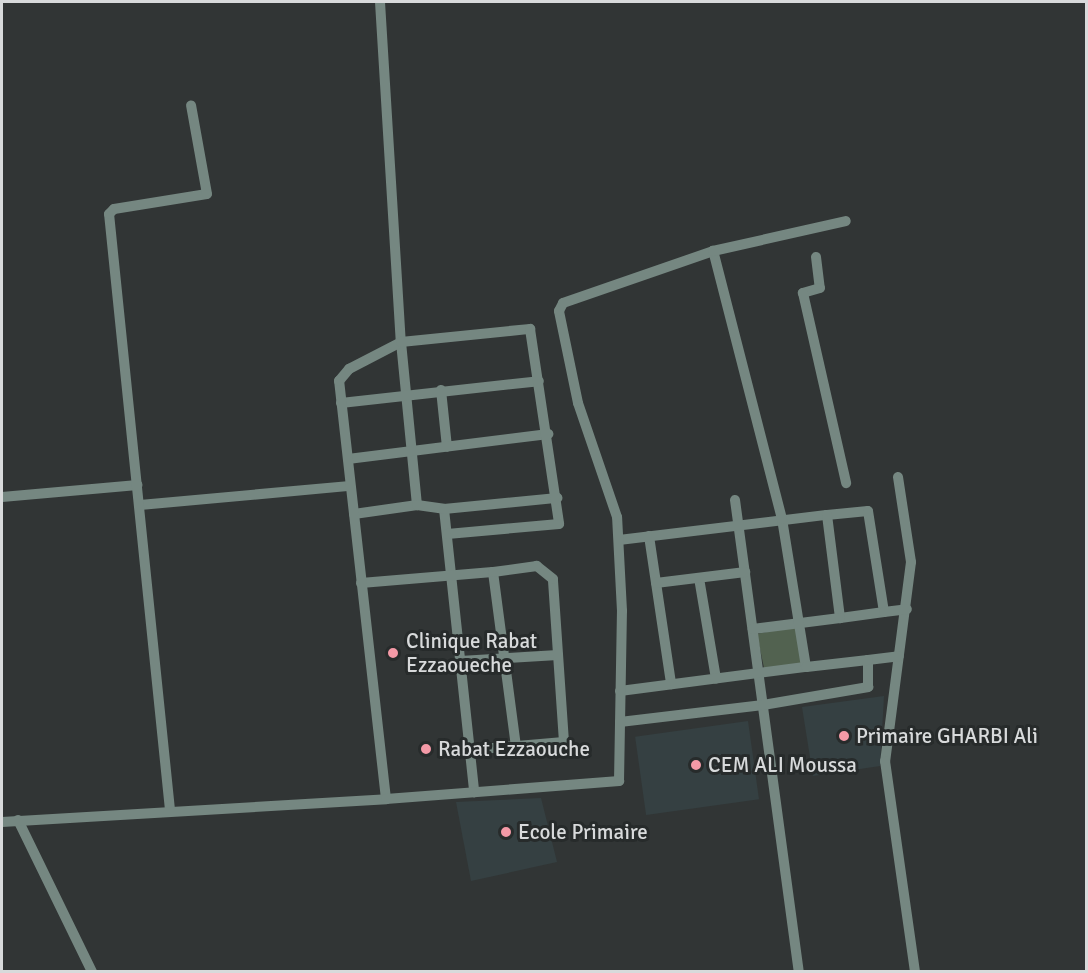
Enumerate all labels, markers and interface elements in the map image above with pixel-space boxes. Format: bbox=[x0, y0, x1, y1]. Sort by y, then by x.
place label: Clinique Rabat Ezzaoueche bbox=[406, 628, 537, 678]
marker: Clinique Rabat Ezzaoueche bbox=[384, 644, 402, 662]
place label: Primaire GHARBI Ali bbox=[856, 723, 1038, 749]
marker: Primaire GHARBI Ali bbox=[837, 729, 851, 743]
place label: Rabat Ezzaouche bbox=[438, 736, 590, 762]
marker: Rabat Ezzaouche bbox=[419, 742, 433, 756]
place label: CEM ALI Moussa bbox=[708, 752, 857, 778]
marker: CEM ALI Moussa bbox=[689, 758, 703, 772]
place label: Ecole Primaire bbox=[518, 819, 648, 845]
marker: Ecole Primaire bbox=[499, 825, 513, 839]

